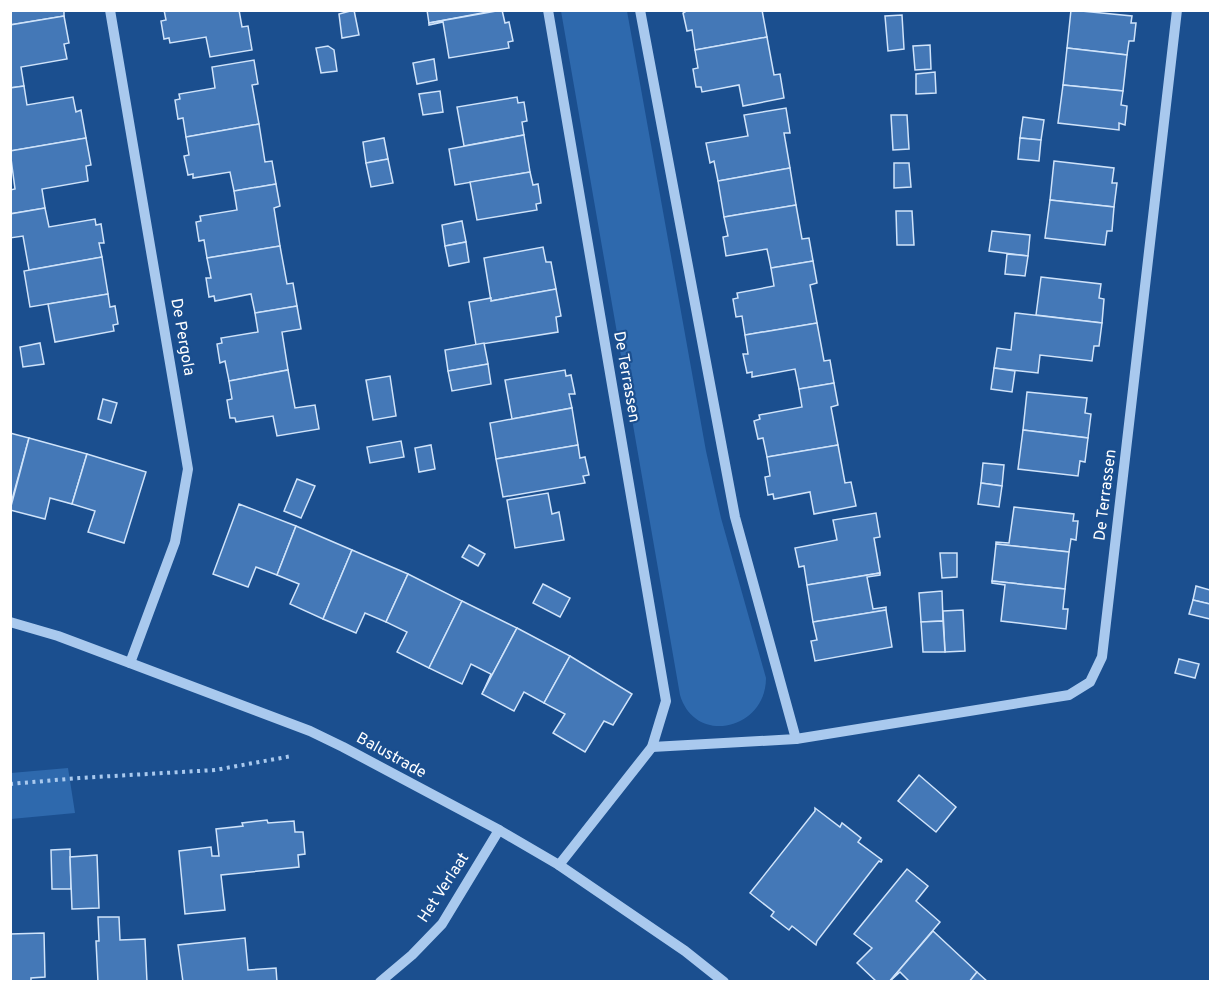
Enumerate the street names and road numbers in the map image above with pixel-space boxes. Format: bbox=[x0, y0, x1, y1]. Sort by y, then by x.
street label: De Pergola bbox=[165, 297, 199, 377]
street label: De Terrassen bbox=[608, 330, 644, 424]
street label: De Terrassen bbox=[1090, 448, 1122, 542]
street label: Balustrade bbox=[352, 729, 430, 783]
street label: Het Verlaat bbox=[414, 849, 474, 927]

